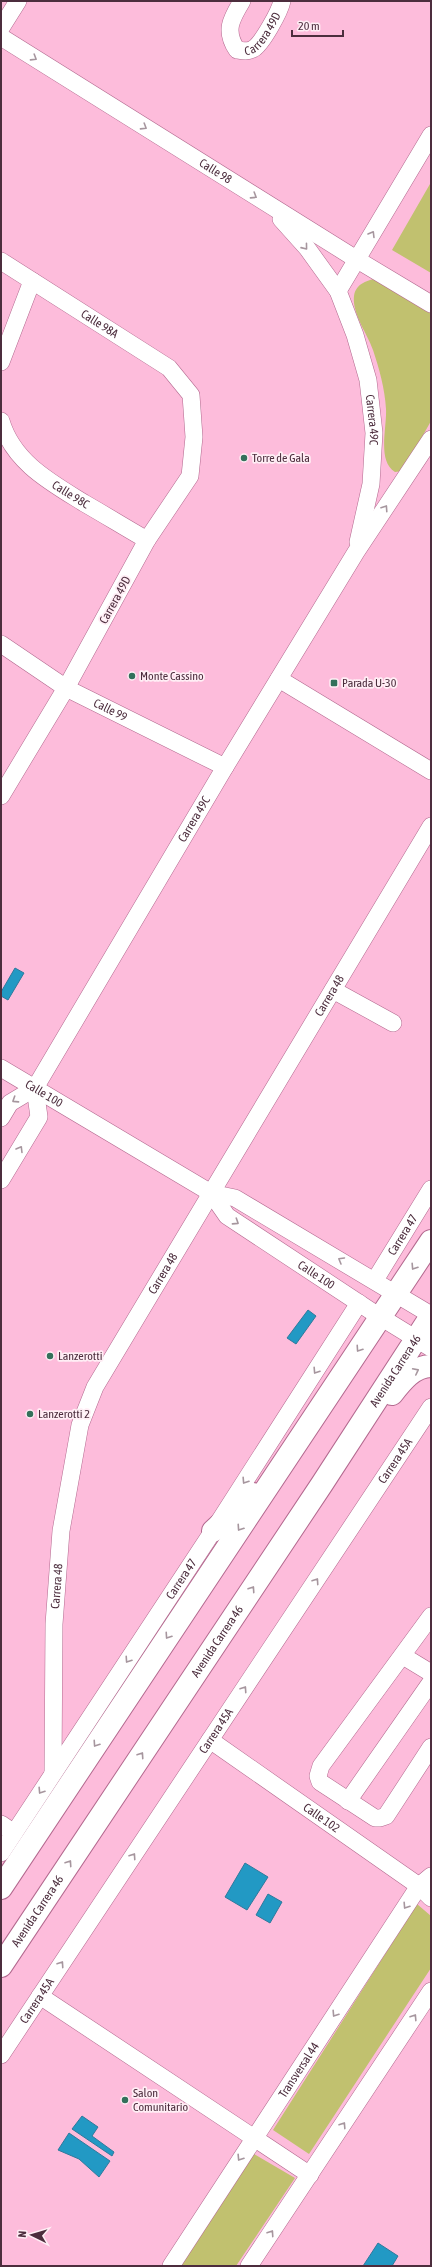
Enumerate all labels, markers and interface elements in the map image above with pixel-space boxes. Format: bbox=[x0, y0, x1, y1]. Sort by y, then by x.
street label: Carrera 49D bbox=[244, 10, 284, 58]
scale bar bbox=[292, 12, 343, 38]
text: 20 m bbox=[298, 19, 320, 33]
one-way arrow bbox=[30, 53, 37, 61]
one-way arrow bbox=[140, 122, 147, 130]
street label: Calle 98 bbox=[197, 156, 235, 187]
one-way arrow bbox=[250, 191, 257, 198]
one-way arrow bbox=[367, 231, 374, 238]
one-way arrow bbox=[301, 242, 308, 249]
street label: Calle 98A bbox=[78, 307, 121, 341]
street label: Carrera 49C bbox=[363, 394, 381, 446]
place label: Torre de Gala bbox=[252, 451, 310, 465]
marker: Torre de Gala bbox=[239, 453, 249, 463]
street label: Calle 98C bbox=[49, 478, 92, 512]
one-way arrow bbox=[380, 505, 387, 512]
street label: Carrera 49D bbox=[96, 574, 134, 626]
place label: Monte Cassino bbox=[140, 669, 204, 683]
marker: Monte Cassino bbox=[127, 671, 137, 681]
place label: Parada U-30 bbox=[342, 676, 397, 690]
marker: Parada U-30 bbox=[329, 678, 339, 688]
street label: Calle 99 bbox=[91, 696, 130, 724]
street label: Carrera 49C bbox=[175, 793, 213, 845]
street label: Carrera 48 bbox=[312, 972, 347, 1019]
street label: Calle 100 bbox=[23, 1077, 66, 1110]
one-way arrow bbox=[12, 1095, 19, 1103]
one-way arrow bbox=[15, 1146, 22, 1153]
street label: Carrera 47 bbox=[385, 1212, 421, 1258]
one-way arrow bbox=[232, 1217, 239, 1225]
street label: Carrera 48 bbox=[145, 1250, 181, 1297]
street label: Calle 100 bbox=[295, 1258, 338, 1292]
one-way arrow bbox=[338, 1258, 345, 1265]
one-way arrow bbox=[411, 1263, 419, 1270]
street label: Avenida Carrera 46 bbox=[367, 1332, 424, 1410]
one-way arrow bbox=[356, 1345, 363, 1352]
place label: Lanzerotti bbox=[58, 1349, 103, 1363]
marker: Lanzerotti bbox=[45, 1351, 55, 1361]
one-way arrow bbox=[313, 1367, 320, 1374]
one-way arrow bbox=[412, 1368, 419, 1375]
place label: Lanzerotti 2 bbox=[38, 1407, 90, 1421]
marker: Lanzerotti 2 bbox=[25, 1409, 35, 1419]
street label: Carrera 45A bbox=[375, 1436, 415, 1486]
one-way arrow bbox=[242, 1477, 250, 1484]
one-way arrow bbox=[238, 1523, 245, 1530]
street label: Carrera 47 bbox=[163, 1556, 200, 1602]
street label: Carrera 48 bbox=[48, 1563, 66, 1609]
one-way arrow bbox=[311, 1578, 319, 1585]
one-way arrow bbox=[247, 1586, 255, 1593]
street label: Avenida Carrera 46 bbox=[188, 1603, 246, 1680]
one-way arrow bbox=[165, 1632, 173, 1639]
one-way arrow bbox=[125, 1655, 132, 1662]
one-way arrow bbox=[239, 1686, 247, 1693]
street label: Carrera 45A bbox=[196, 1706, 236, 1756]
one-way arrow bbox=[94, 1740, 101, 1747]
one-way arrow bbox=[136, 1752, 144, 1759]
one-way arrow bbox=[38, 1787, 45, 1794]
street label: Calle 102 bbox=[301, 1800, 342, 1835]
one-way arrow bbox=[128, 1853, 135, 1860]
one-way arrow bbox=[64, 1861, 71, 1868]
street label: Avenida Carrera 46 bbox=[9, 1872, 67, 1950]
one-way arrow bbox=[404, 1902, 411, 1909]
one-way arrow bbox=[56, 1961, 64, 1968]
street label: Carrera 45A bbox=[17, 1976, 57, 2026]
one-way arrow bbox=[333, 2010, 340, 2017]
one-way arrow bbox=[410, 2014, 417, 2021]
street label: Transversal 44 bbox=[276, 2039, 322, 2100]
place label: Salon Comunitario bbox=[133, 2086, 188, 2114]
marker: Salon Comunitario bbox=[120, 2095, 130, 2105]
one-way arrow bbox=[338, 2122, 346, 2129]
one-way arrow bbox=[237, 2154, 245, 2161]
north arrow bbox=[12, 2215, 52, 2255]
text: N bbox=[16, 2230, 28, 2238]
one-way arrow bbox=[266, 2231, 273, 2238]

